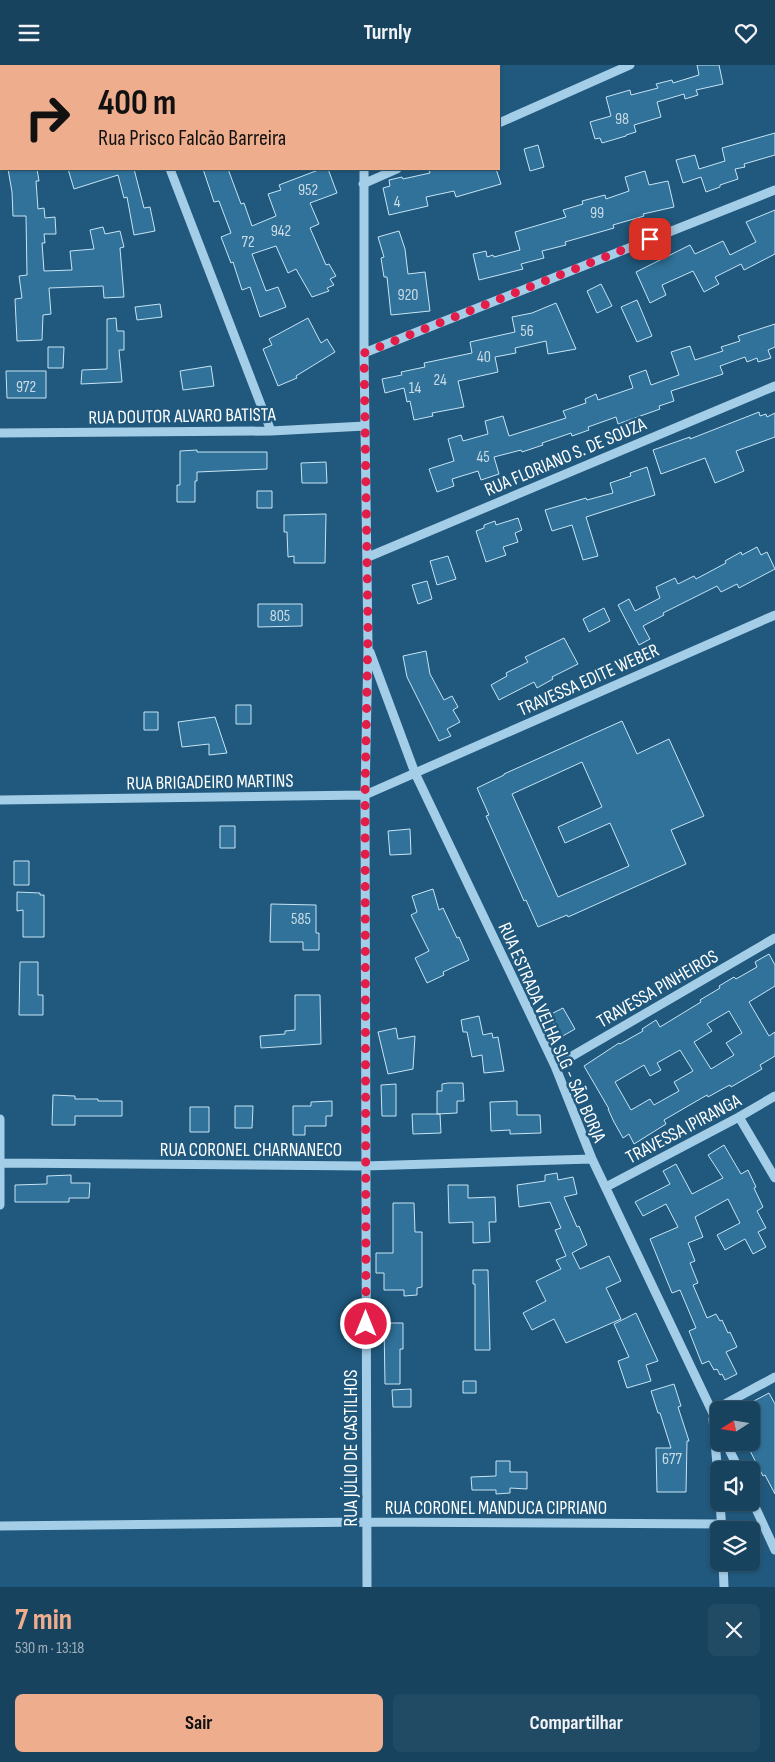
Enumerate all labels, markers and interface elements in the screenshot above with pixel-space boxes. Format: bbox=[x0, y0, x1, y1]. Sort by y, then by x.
icon: menu bbox=[15, 19, 43, 47]
text: Turnly bbox=[363, 19, 412, 46]
icon: heart bbox=[732, 19, 760, 47]
text: 400 m bbox=[98, 82, 176, 125]
icon: right bbox=[15, 85, 80, 150]
house number: 98 bbox=[615, 110, 629, 129]
text: Rua Prisco Falcão Barreira bbox=[98, 125, 286, 152]
house number: 952 bbox=[298, 181, 318, 200]
house number: 4 bbox=[394, 193, 401, 212]
house number: 99 bbox=[590, 204, 604, 223]
pin bbox=[629, 218, 671, 260]
house number: 942 bbox=[271, 222, 291, 241]
icon: arrive bbox=[636, 225, 664, 253]
house number: 72 bbox=[242, 233, 254, 252]
house number: 920 bbox=[398, 286, 418, 305]
house number: 56 bbox=[520, 322, 534, 341]
house number: 40 bbox=[477, 348, 491, 367]
house number: 24 bbox=[433, 371, 447, 390]
house number: 972 bbox=[16, 378, 36, 397]
house number: 14 bbox=[409, 379, 421, 398]
street label: RUA DOUTOR ALVARO BATISTA bbox=[88, 403, 277, 430]
street label: RUA FLORIANO S. DE SOUZA bbox=[481, 413, 651, 502]
house number: 45 bbox=[476, 448, 490, 467]
house number: 805 bbox=[270, 607, 290, 626]
street label: TRAVESSA EDITE WEBER bbox=[514, 639, 663, 722]
street label: RUA BRIGADEIRO MARTINS bbox=[126, 770, 294, 795]
house number: 585 bbox=[291, 910, 311, 929]
street label: RUA ESTRADA VELHA SLG - SÃO BORJA bbox=[493, 919, 611, 1147]
street label: TRAVESSA PINHEIROS bbox=[593, 945, 723, 1033]
street label: TRAVESSA IPIRANGA bbox=[622, 1089, 746, 1169]
street label: RUA CORONEL CHARNANECO bbox=[160, 1139, 342, 1162]
position arrow bbox=[339, 1297, 391, 1349]
street label: RUA JÚLIO DE CASTILHOS bbox=[340, 1370, 363, 1526]
north arrow bbox=[710, 1401, 760, 1451]
map controls bbox=[710, 1401, 760, 1571]
house number: 677 bbox=[662, 1450, 683, 1469]
button: sound bbox=[710, 1461, 760, 1511]
street label: RUA CORONEL MANDUCA CIPRIANO bbox=[385, 1497, 607, 1520]
button: layers bbox=[710, 1521, 760, 1571]
text: 7 min bbox=[15, 1602, 72, 1638]
button: close bbox=[708, 1604, 760, 1656]
text: 530 m · 13:18 bbox=[15, 1639, 84, 1658]
button: Sair bbox=[15, 1694, 383, 1752]
button: Compartilhar bbox=[393, 1694, 760, 1752]

